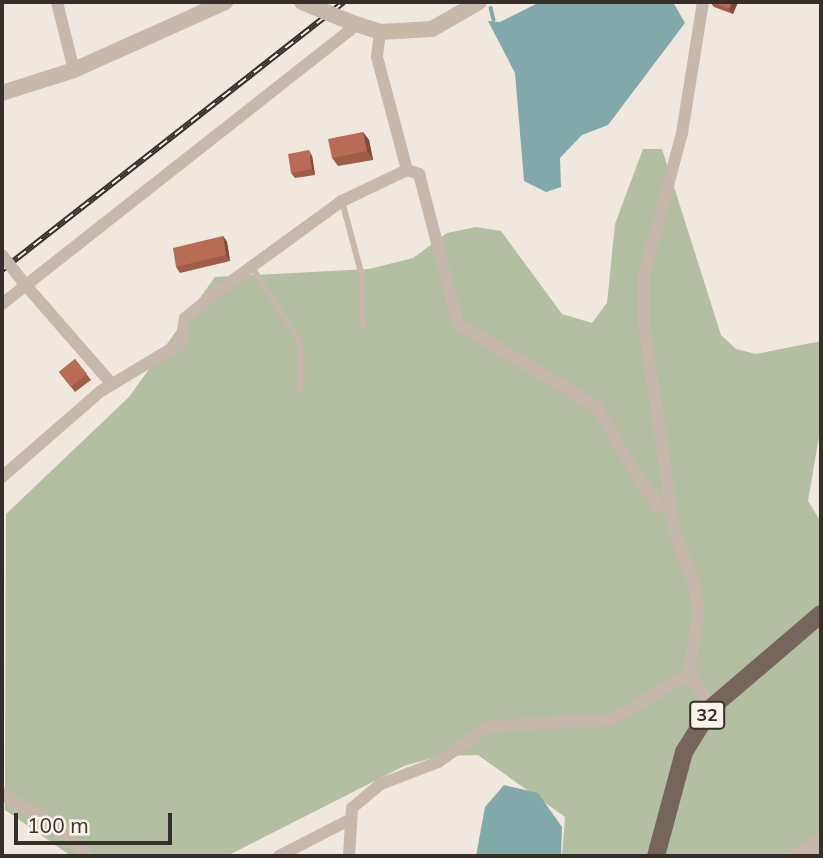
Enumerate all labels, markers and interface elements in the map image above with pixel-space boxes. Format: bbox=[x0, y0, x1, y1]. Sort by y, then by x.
road number: 32 bbox=[688, 700, 726, 730]
scale bar bbox=[18, 798, 175, 842]
text: 100 m bbox=[27, 812, 89, 838]

